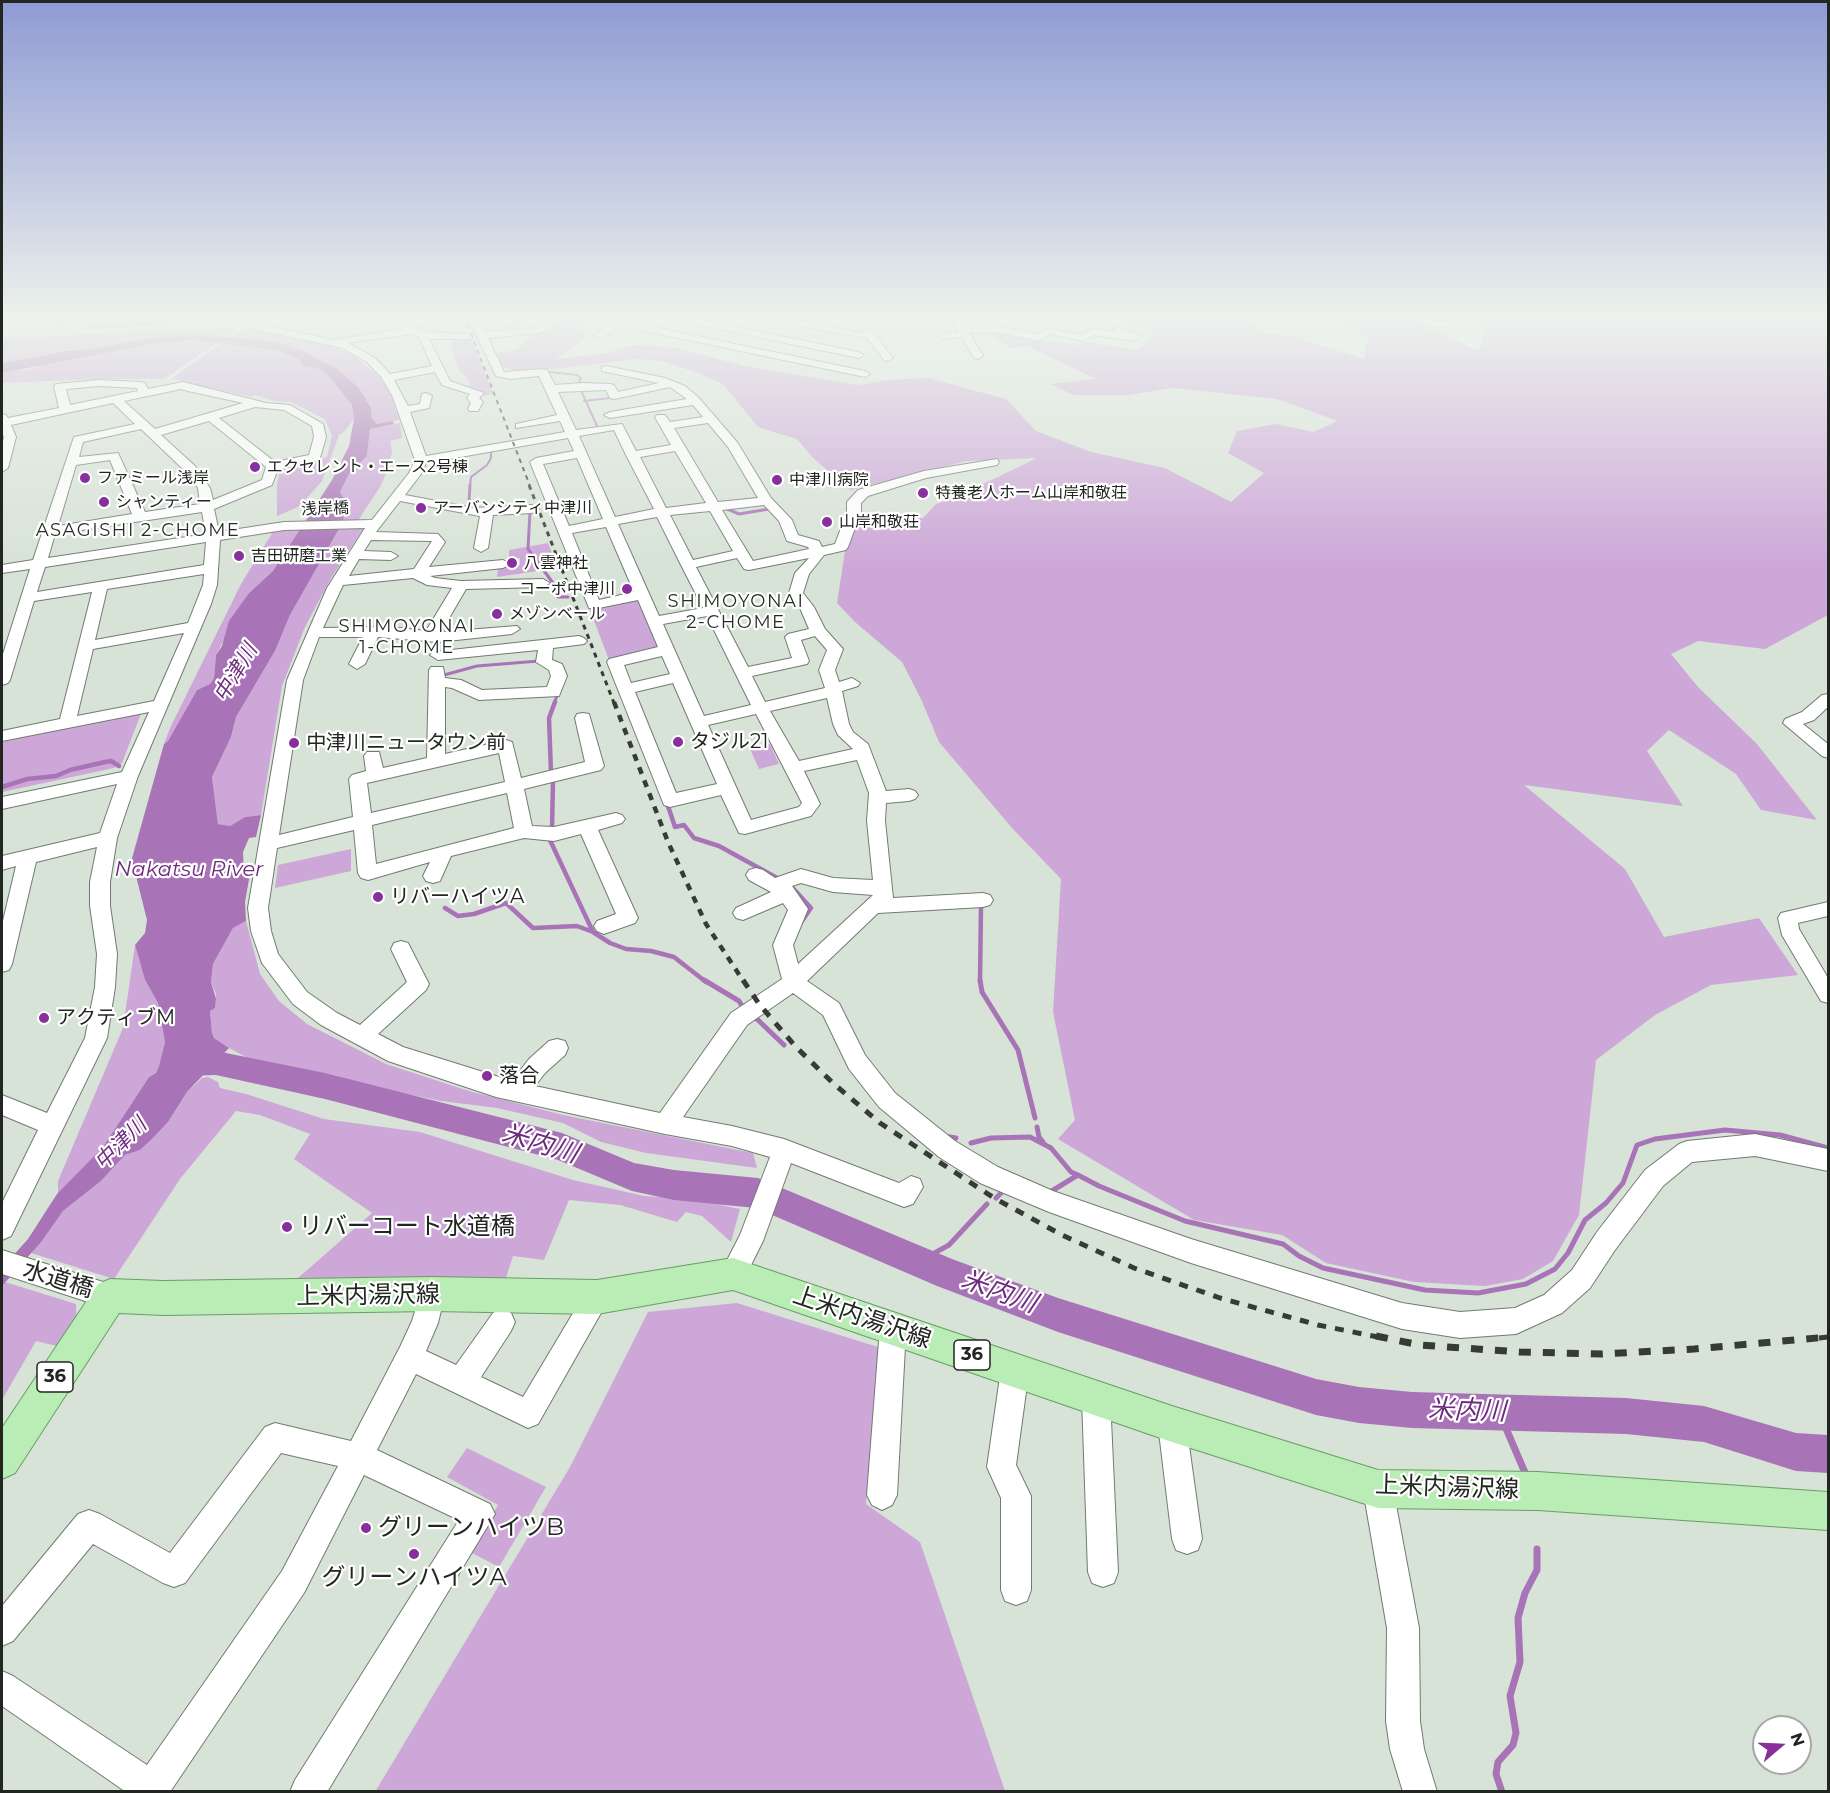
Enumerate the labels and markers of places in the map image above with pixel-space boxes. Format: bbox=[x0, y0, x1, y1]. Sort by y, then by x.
place label: エクセレント・エース2号棟 bbox=[267, 457, 468, 477]
marker: エクセレント・エース2号棟 bbox=[248, 460, 262, 474]
place label: ファミール浅岸 bbox=[97, 468, 209, 488]
place label: 中津川病院 bbox=[789, 470, 869, 490]
marker: ファミール浅岸 bbox=[78, 471, 92, 485]
marker: 中津川病院 bbox=[770, 473, 784, 487]
place label: 特養老人ホーム山岸和敬荘 bbox=[935, 483, 1127, 503]
marker: 特養老人ホーム山岸和敬荘 bbox=[916, 486, 930, 500]
place label: シャンティー bbox=[116, 492, 212, 512]
marker: シャンティー bbox=[97, 495, 111, 509]
place label: アーバンシティ中津川 bbox=[433, 498, 592, 518]
marker: アーバンシティ中津川 bbox=[414, 501, 428, 515]
place label: 山岸和敬荘 bbox=[839, 512, 919, 532]
marker: 山岸和敬荘 bbox=[820, 515, 834, 529]
place label: 吉田研磨工業 bbox=[251, 546, 347, 566]
marker: 吉田研磨工業 bbox=[232, 549, 246, 563]
place label: 八雲神社 bbox=[524, 553, 588, 573]
marker: 八雲神社 bbox=[505, 556, 519, 570]
place label: コーポ中津川 bbox=[519, 579, 615, 599]
marker: コーポ中津川 bbox=[620, 582, 634, 596]
place label: メゾンベール bbox=[509, 604, 605, 624]
marker: メゾンベール bbox=[490, 607, 504, 621]
place label: タジル21 bbox=[690, 730, 769, 754]
place label: 中津川ニュータウン前 bbox=[306, 731, 506, 755]
marker: タジル21 bbox=[671, 735, 685, 749]
marker: 中津川ニュータウン前 bbox=[287, 736, 301, 750]
place label: リバーハイツA bbox=[390, 885, 524, 909]
marker: リバーハイツA bbox=[371, 890, 385, 904]
place label: アクティブM bbox=[56, 1006, 175, 1030]
marker: アクティブM bbox=[37, 1011, 51, 1025]
place label: 落合 bbox=[499, 1064, 539, 1088]
marker: 落合 bbox=[480, 1069, 494, 1083]
place label: リバーコート水道橋 bbox=[299, 1213, 515, 1241]
marker: リバーコート水道橋 bbox=[280, 1220, 294, 1234]
place label: グリーンハイツB bbox=[378, 1514, 564, 1542]
marker: グリーンハイツB bbox=[359, 1521, 373, 1535]
marker: グリーンハイツA bbox=[407, 1547, 421, 1561]
place label: グリーンハイツA bbox=[321, 1564, 507, 1592]

